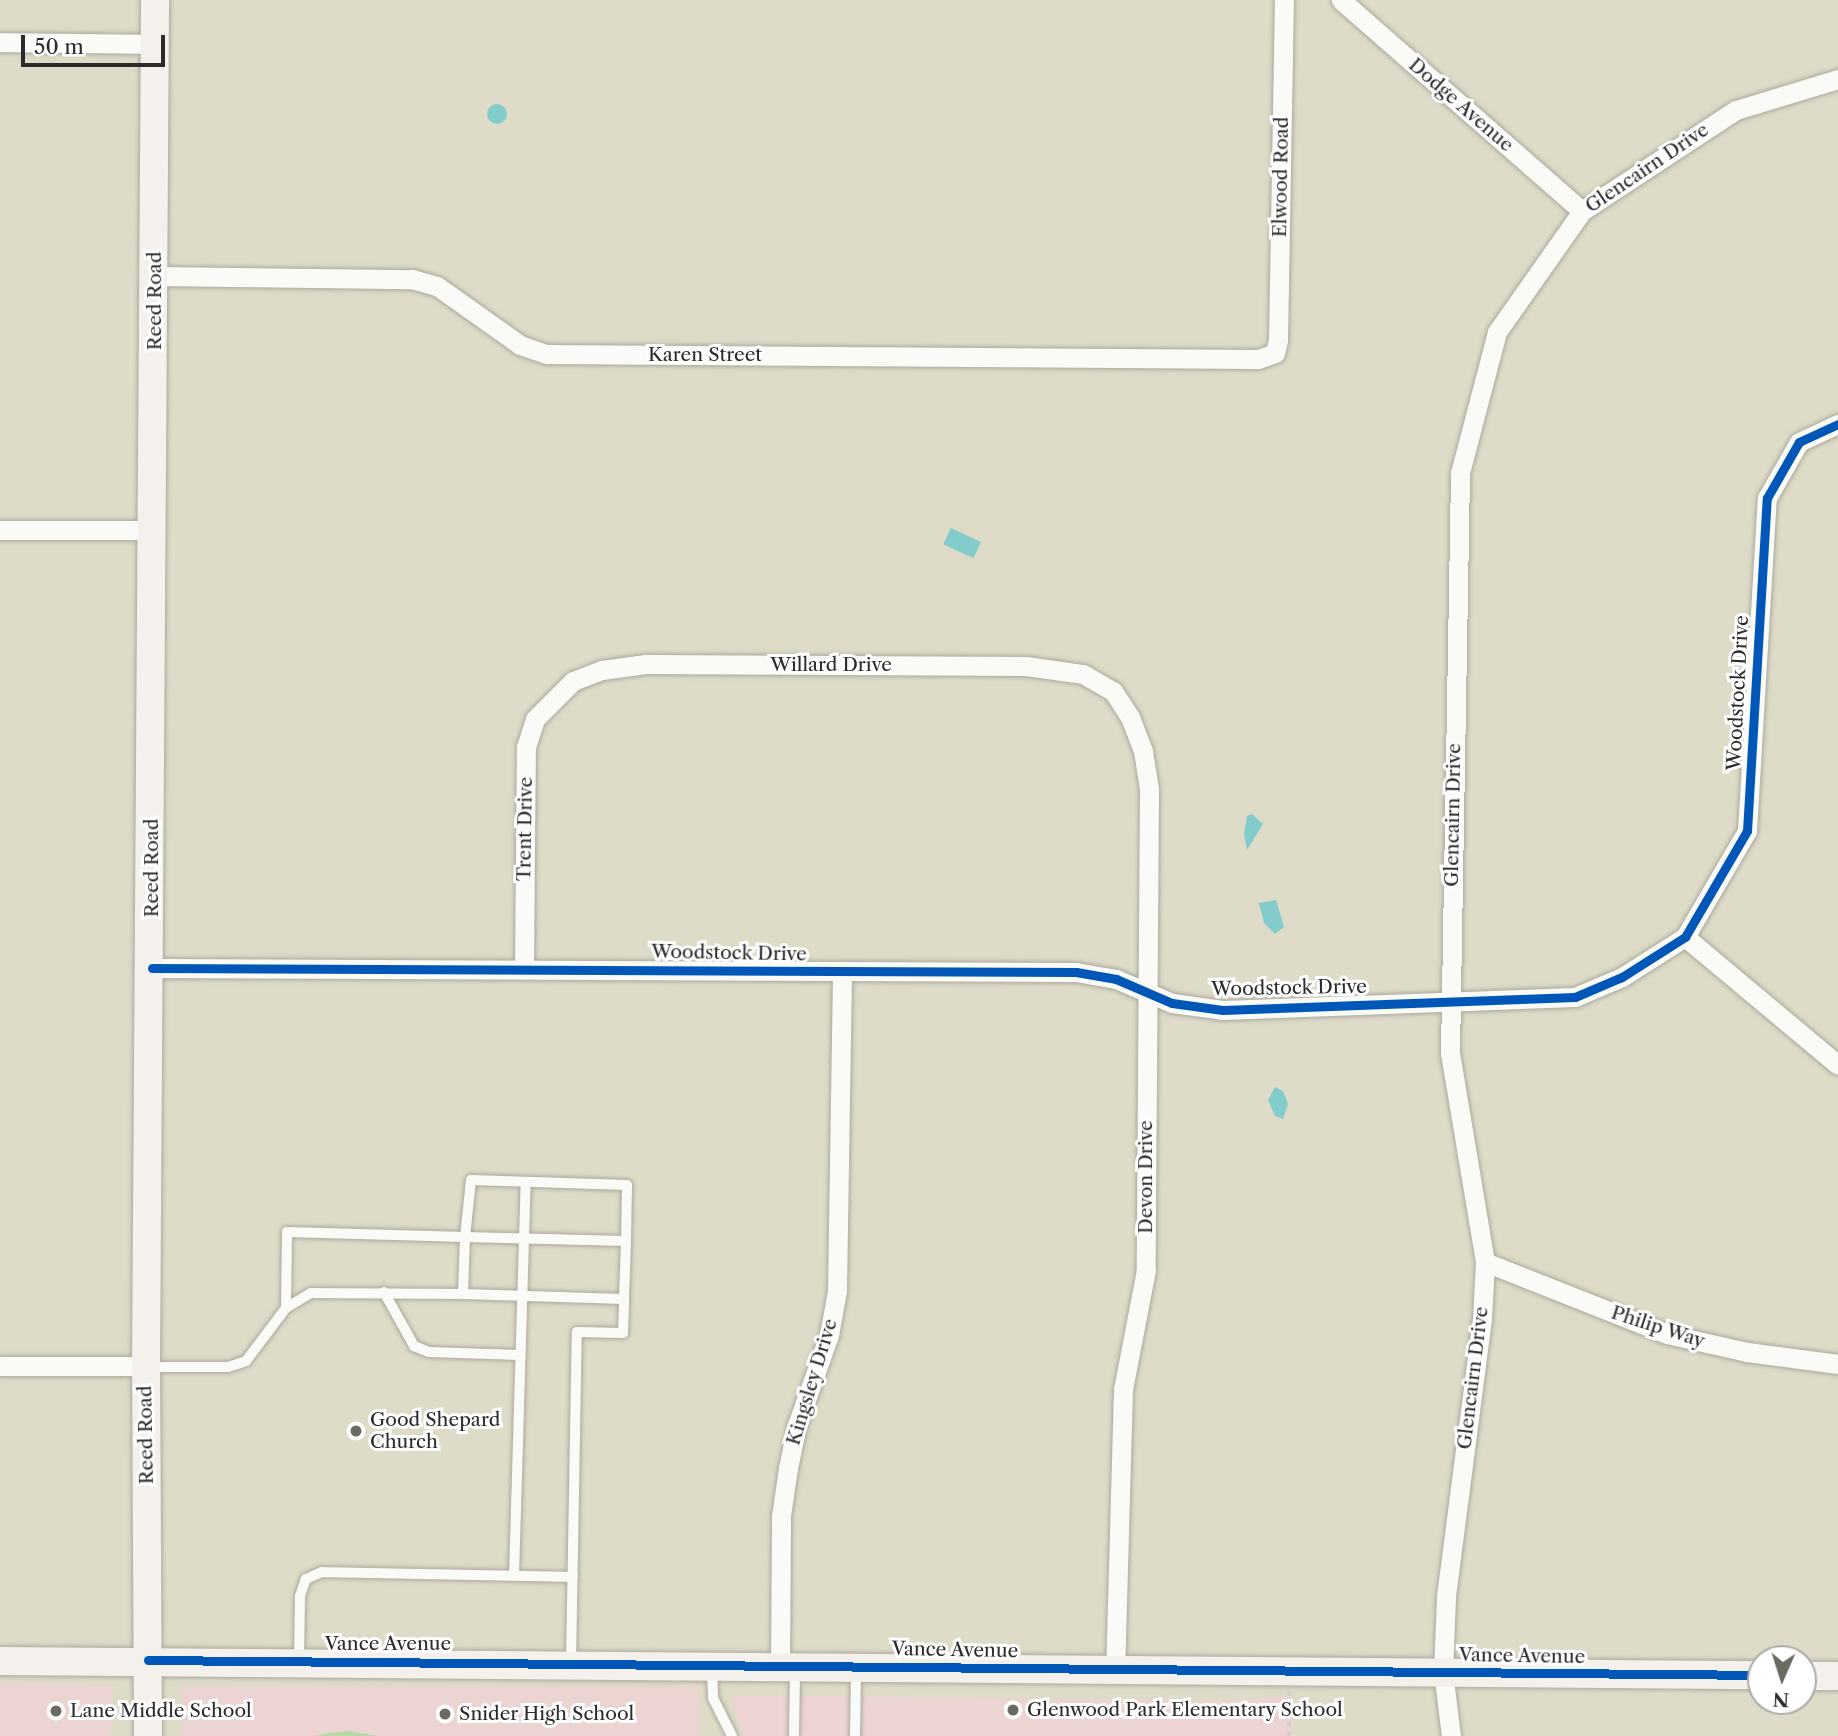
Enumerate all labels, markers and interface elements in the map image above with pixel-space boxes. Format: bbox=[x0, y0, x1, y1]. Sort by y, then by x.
scale bar bbox=[24, 21, 168, 65]
text: 50 m bbox=[34, 34, 84, 59]
street label: Dodge Avenue bbox=[1404, 53, 1518, 157]
street label: Elwood Road bbox=[1269, 116, 1293, 238]
street label: Glencairn Drive bbox=[1581, 118, 1713, 218]
street label: Reed Road bbox=[144, 252, 166, 350]
street label: Karen Street bbox=[648, 344, 762, 366]
street label: Woodstock Drive bbox=[1723, 615, 1753, 771]
street label: Willard Drive bbox=[770, 654, 892, 676]
street label: Glencairn Drive bbox=[1440, 743, 1466, 887]
street label: Trent Drive bbox=[513, 777, 537, 881]
street label: Reed Road bbox=[141, 819, 163, 917]
street label: Woodstock Drive bbox=[651, 940, 807, 966]
street label: Woodstock Drive bbox=[1211, 975, 1367, 1001]
street label: Devon Drive bbox=[1135, 1120, 1157, 1234]
street label: Philip Way bbox=[1608, 1301, 1708, 1353]
street label: Glencairn Drive bbox=[1453, 1305, 1493, 1451]
street label: Kingsley Drive bbox=[782, 1316, 842, 1448]
street label: Reed Road bbox=[134, 1385, 158, 1485]
place label: Good Shepard Church bbox=[370, 1409, 500, 1453]
marker: Good Shepard Church bbox=[348, 1423, 364, 1439]
street label: Vance Avenue bbox=[324, 1633, 452, 1655]
street label: Vance Avenue bbox=[891, 1637, 1019, 1663]
street label: Vance Avenue bbox=[1458, 1643, 1586, 1669]
north arrow bbox=[1747, 1645, 1817, 1715]
text: N bbox=[1772, 1688, 1790, 1711]
place label: Glenwood Park Elementary School bbox=[1027, 1699, 1344, 1721]
place label: Lane Middle School bbox=[70, 1700, 252, 1722]
marker: Glenwood Park Elementary School bbox=[1005, 1702, 1021, 1718]
marker: Lane Middle School bbox=[48, 1703, 64, 1719]
place label: Snider High School bbox=[459, 1703, 635, 1725]
marker: Snider High School bbox=[437, 1706, 453, 1722]

